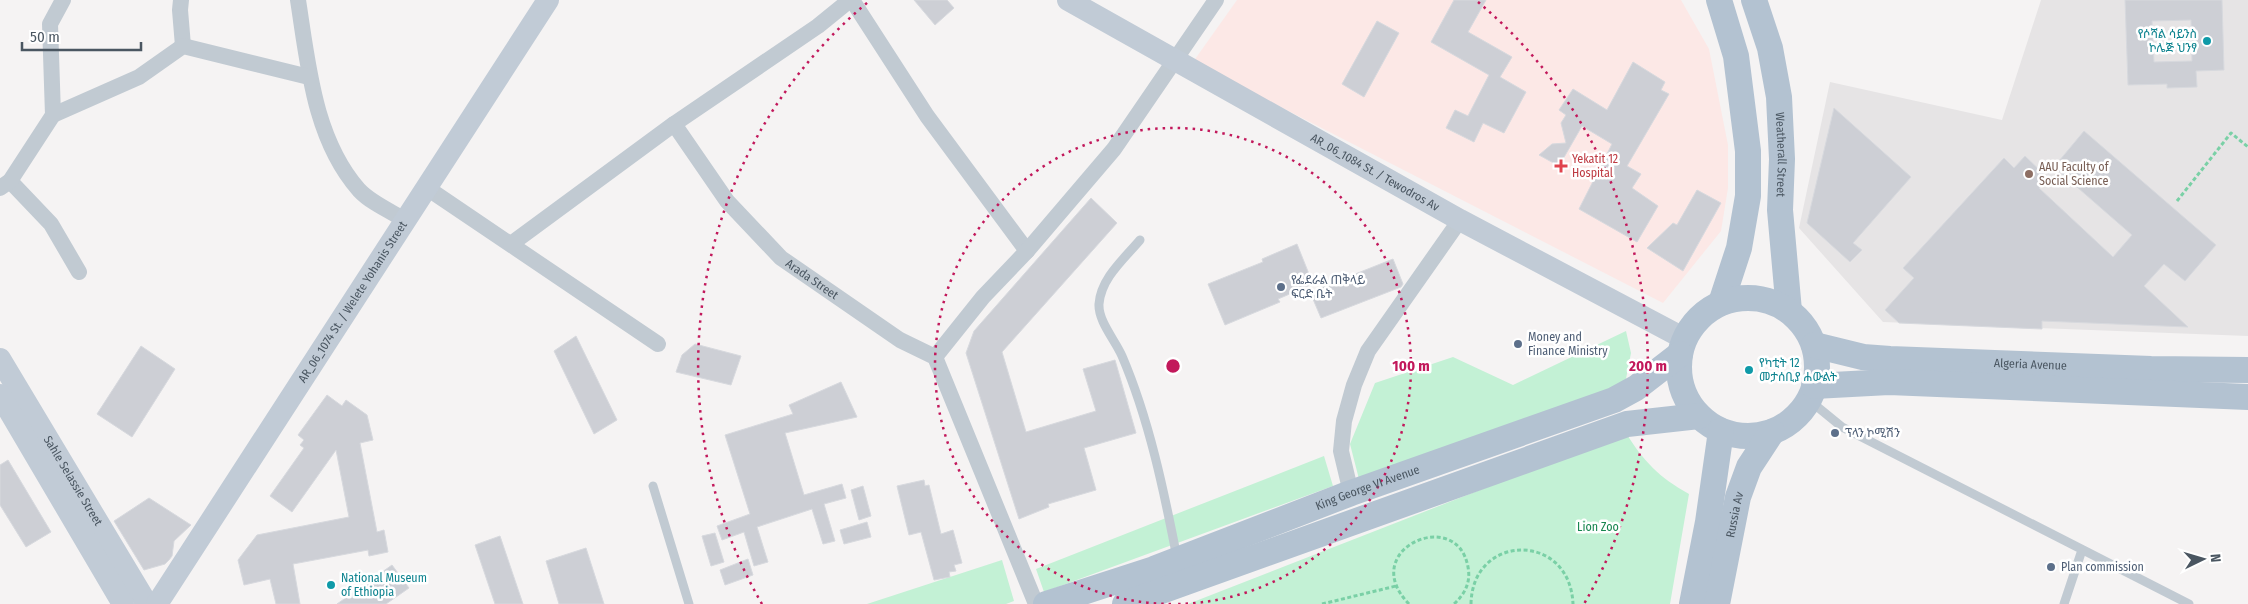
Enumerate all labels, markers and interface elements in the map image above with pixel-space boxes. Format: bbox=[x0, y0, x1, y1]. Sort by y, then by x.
scale bar bbox=[22, 20, 141, 52]
place label: የሶሻል ሳይንስ ኮሌጅ ህንፃ bbox=[2138, 27, 2197, 55]
text: 50 m bbox=[30, 28, 60, 46]
marker: የሶሻል ሳይንስ ኮሌጅ ህንፃ bbox=[2201, 35, 2213, 47]
street label: Weatherall Street bbox=[1773, 112, 1789, 197]
street label: AR_06_1084 St. / Tewodros Av bbox=[1308, 131, 1442, 214]
place label: Yekatit 12 Hospital bbox=[1572, 152, 1618, 180]
marker: Yekatit 12 Hospital bbox=[1554, 159, 1568, 173]
place label: AAU Faculty of Social Science bbox=[2039, 160, 2110, 188]
marker: AAU Faculty of Social Science bbox=[2023, 168, 2035, 180]
street label: AR_06_1074 St. / Welete Yohanis Street bbox=[295, 218, 410, 385]
street label: Arada Street bbox=[783, 256, 841, 302]
place label: የፌደራል ጠቅላይ ፍርድ ቤት bbox=[1291, 273, 1365, 301]
marker: የፌደራል ጠቅላይ ፍርድ ቤት bbox=[1275, 281, 1287, 293]
place label: Money and Finance Ministry bbox=[1528, 330, 1608, 358]
marker: Money and Finance Ministry bbox=[1512, 338, 1524, 350]
place label: የካቲት 12 መታሰቢያ ሐውልት bbox=[1759, 356, 1838, 384]
street label: Algeria Avenue bbox=[1994, 356, 2067, 373]
centre of rings bbox=[1164, 357, 1182, 375]
text: 100 m bbox=[1392, 357, 1430, 375]
text: 200 m bbox=[1628, 357, 1667, 375]
marker: የካቲት 12 መታሰቢያ ሐውልት bbox=[1743, 364, 1755, 376]
place label: ፕላን ኮሚሽን bbox=[1845, 426, 1900, 440]
marker: ፕላን ኮሚሽን bbox=[1829, 427, 1841, 439]
street label: Sahle Selassie Street bbox=[41, 433, 105, 528]
street label: King George VI Avenue bbox=[1313, 462, 1421, 513]
street label: Russia Av bbox=[1723, 489, 1747, 539]
park label: Lion Zoo bbox=[1577, 520, 1619, 534]
north arrow bbox=[2178, 534, 2228, 584]
text: N bbox=[2207, 553, 2224, 563]
place label: Plan commission bbox=[2061, 560, 2144, 574]
marker: Plan commission bbox=[2045, 561, 2057, 573]
place label: National Museum of Ethiopia bbox=[341, 571, 427, 599]
marker: National Museum of Ethiopia bbox=[325, 579, 337, 591]

